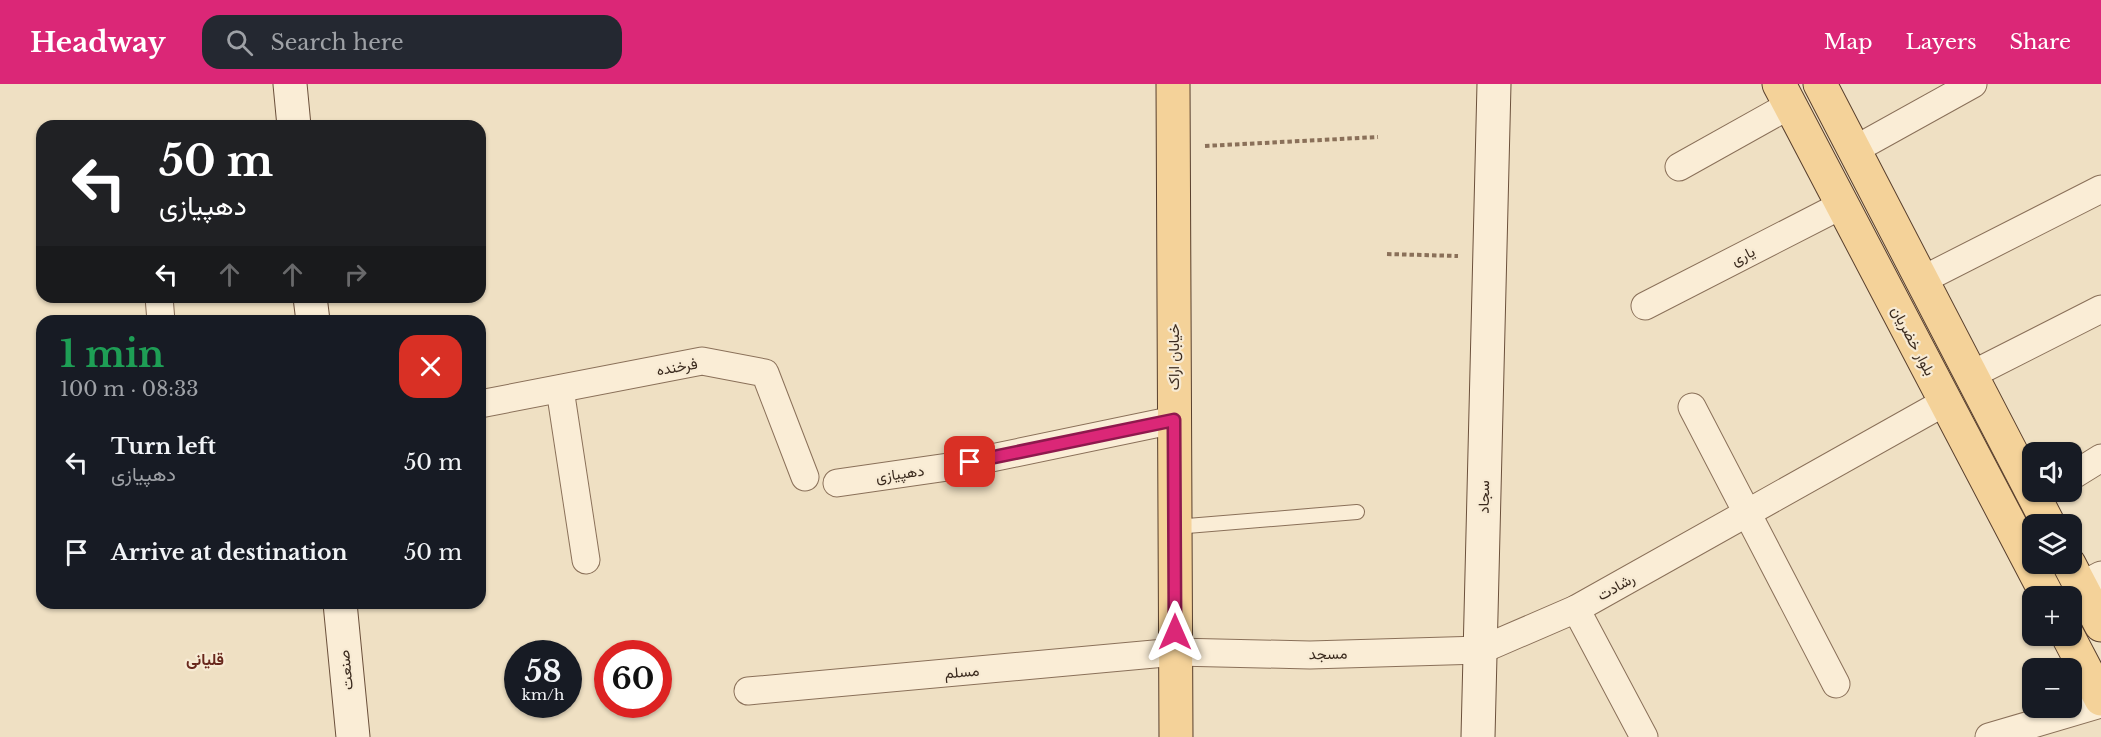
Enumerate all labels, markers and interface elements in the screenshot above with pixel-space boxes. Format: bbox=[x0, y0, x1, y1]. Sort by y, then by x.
search box bbox=[202, 15, 622, 69]
text: Headway bbox=[30, 25, 166, 60]
icon: search bbox=[223, 26, 256, 59]
text: Search here bbox=[271, 29, 404, 56]
text: Map bbox=[1824, 29, 1873, 55]
text: Layers bbox=[1906, 29, 1977, 55]
text: Share bbox=[2010, 29, 2071, 55]
text: 50 m bbox=[159, 135, 273, 187]
icon: left bbox=[60, 144, 138, 222]
text: دهپیازی bbox=[159, 189, 247, 222]
street label: یاری bbox=[1728, 242, 1758, 270]
icon: left bbox=[150, 258, 183, 291]
icon: ahead bbox=[213, 258, 246, 291]
icon: ahead bbox=[276, 258, 309, 291]
icon: right bbox=[339, 258, 372, 291]
street label: بلوار خضریان bbox=[1887, 303, 1940, 379]
street label: خیابان اراک bbox=[1164, 324, 1183, 390]
text: 1 min bbox=[60, 332, 164, 377]
button: close bbox=[399, 335, 462, 398]
street label: فرخنده bbox=[655, 354, 699, 379]
text: 100 m · 08:33 bbox=[60, 377, 199, 401]
text: Turn left bbox=[111, 433, 216, 460]
pin bbox=[944, 436, 995, 487]
map controls bbox=[2022, 442, 2082, 718]
button: sound bbox=[2022, 442, 2082, 502]
icon: arrive bbox=[953, 445, 986, 478]
icon: left bbox=[60, 446, 93, 479]
text: 50 m bbox=[404, 449, 462, 476]
street label: دهپیازی bbox=[875, 461, 925, 487]
text: دهپیازی bbox=[111, 462, 176, 486]
street label: سجاد bbox=[1474, 480, 1493, 514]
button: layers bbox=[2022, 514, 2082, 574]
icon: arrive bbox=[60, 536, 93, 569]
text: Arrive at destination bbox=[111, 539, 348, 566]
text: 50 m bbox=[404, 539, 462, 566]
street label: رشادت bbox=[1594, 569, 1638, 605]
button: + bbox=[2022, 586, 2082, 646]
position arrow bbox=[1143, 600, 1207, 664]
speed limit sign: 60 bbox=[594, 640, 672, 718]
street label: مسجد bbox=[1308, 644, 1348, 663]
district label: قلیانی bbox=[186, 649, 224, 669]
street label: صنعت bbox=[334, 649, 357, 691]
text: 58 bbox=[525, 653, 561, 690]
button: − bbox=[2022, 658, 2082, 718]
street label: مسلم bbox=[944, 661, 980, 683]
text: km/h bbox=[522, 685, 564, 704]

